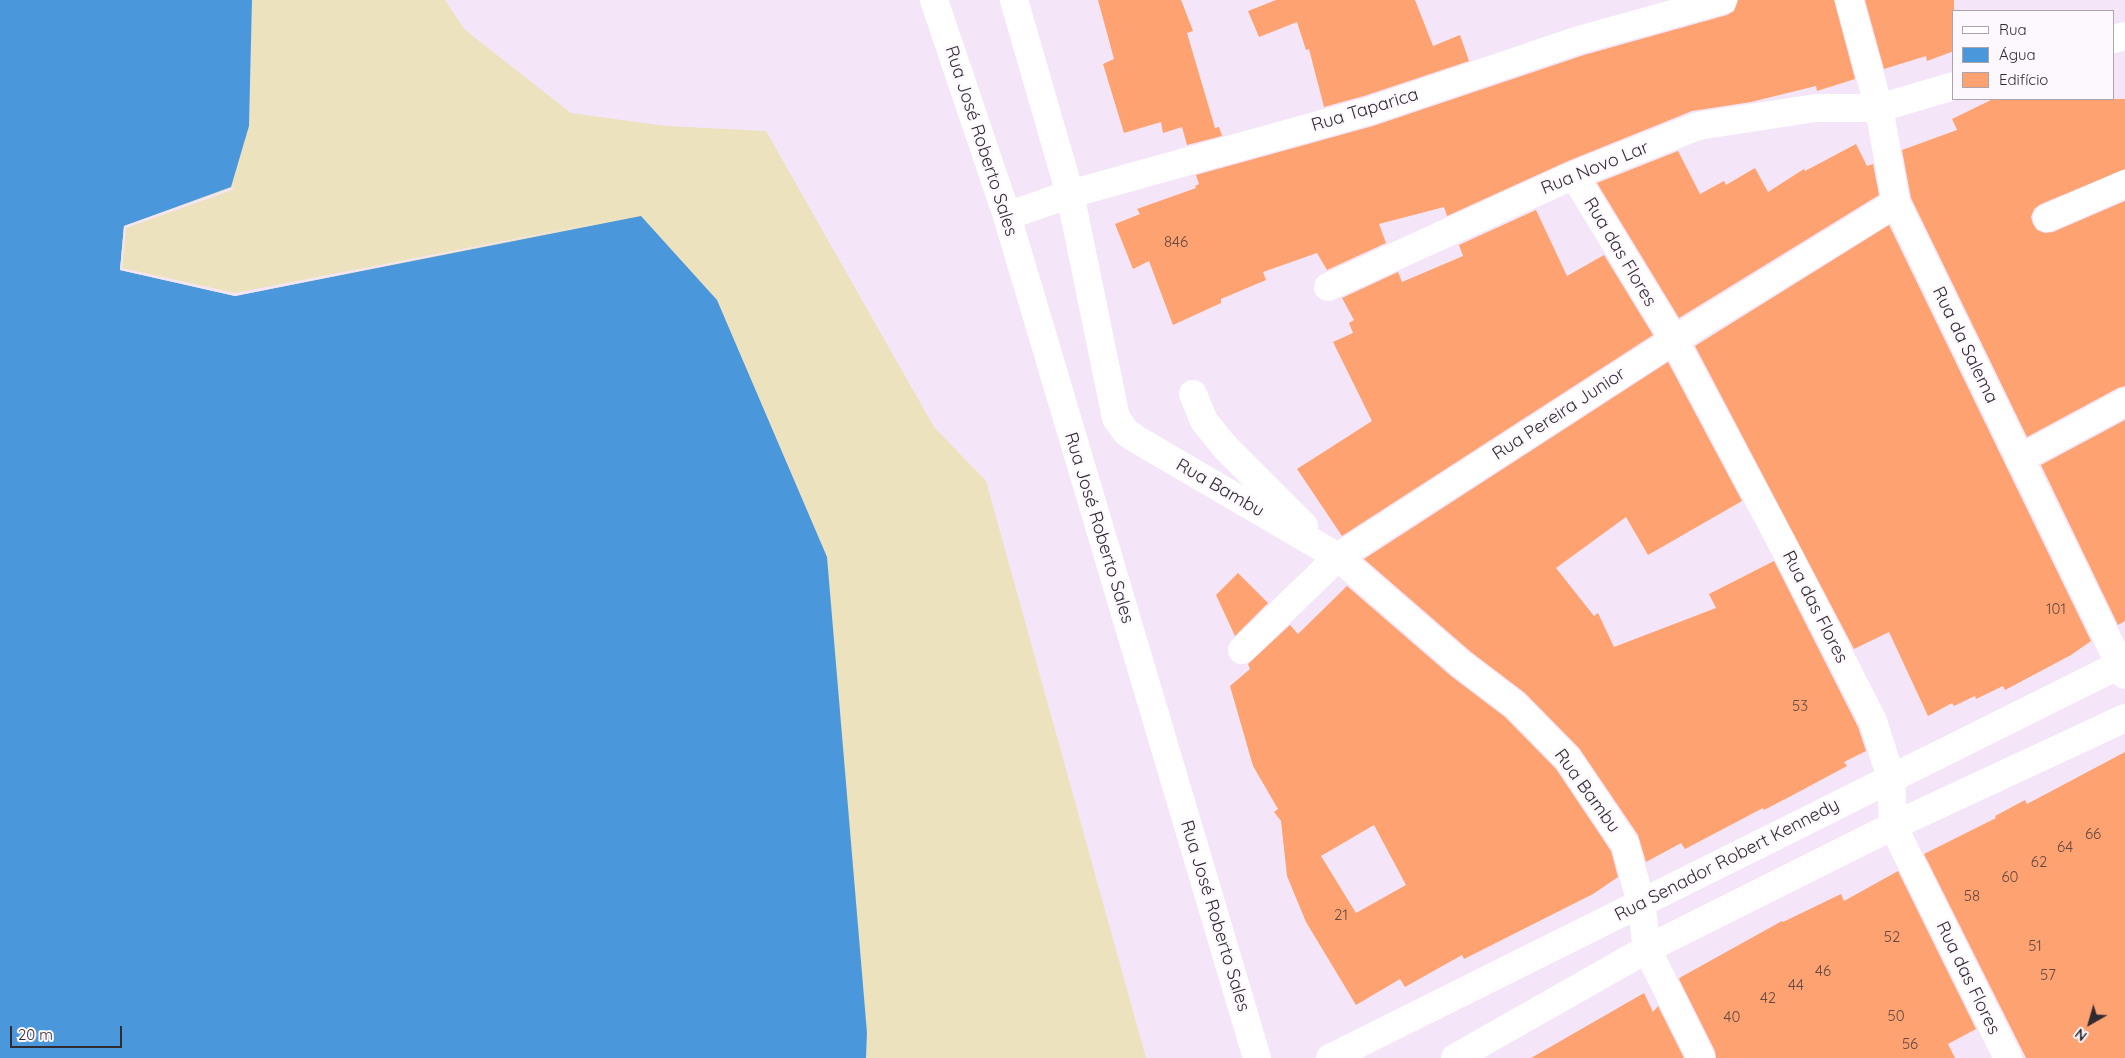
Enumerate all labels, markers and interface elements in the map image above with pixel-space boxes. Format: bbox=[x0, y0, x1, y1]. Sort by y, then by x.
legend bbox=[1952, 10, 2115, 100]
text: Rua bbox=[1999, 20, 2027, 39]
street label: Rua José Roberto Sales bbox=[940, 43, 1022, 239]
text: Água bbox=[1999, 45, 2036, 64]
text: Edifício bbox=[1999, 70, 2048, 89]
street label: Rua Taparica bbox=[1309, 83, 1421, 137]
street label: Rua Novo Lar bbox=[1538, 137, 1652, 199]
street label: Rua das Flores bbox=[1579, 194, 1661, 310]
house number: 846 bbox=[1164, 233, 1188, 251]
street label: Rua da Salema bbox=[1927, 283, 2003, 407]
street label: Rua Pereira Junior bbox=[1488, 363, 1630, 465]
street label: Rua José Roberto Sales bbox=[1060, 430, 1138, 626]
street label: Rua Bambu bbox=[1172, 454, 1268, 522]
street label: Rua das Flores bbox=[1777, 547, 1853, 667]
house number: 101 bbox=[2046, 600, 2066, 618]
house number: 53 bbox=[1792, 697, 1808, 715]
street label: Rua Bambu bbox=[1549, 745, 1625, 837]
street label: Rua Senador Robert Kennedy bbox=[1611, 794, 1843, 926]
street label: Rua José Roberto Sales bbox=[1176, 818, 1254, 1014]
house number: 66 bbox=[2085, 825, 2101, 843]
house number: 64 bbox=[2057, 838, 2073, 856]
house number: 62 bbox=[2031, 853, 2047, 871]
house number: 60 bbox=[2002, 868, 2018, 886]
house number: 58 bbox=[1964, 887, 1980, 905]
house number: 21 bbox=[1334, 906, 1348, 924]
street label: Rua das Flores bbox=[1931, 918, 2005, 1038]
house number: 52 bbox=[1884, 928, 1900, 946]
house number: 51 bbox=[2028, 937, 2042, 955]
house number: 46 bbox=[1815, 962, 1831, 980]
house number: 57 bbox=[2040, 966, 2056, 984]
house number: 44 bbox=[1788, 976, 1804, 994]
house number: 42 bbox=[1760, 989, 1776, 1007]
north arrow bbox=[2065, 998, 2115, 1048]
house number: 50 bbox=[1887, 1007, 1905, 1025]
house number: 40 bbox=[1724, 1008, 1740, 1026]
scale bar bbox=[12, 1016, 125, 1048]
text: 20 m bbox=[18, 1025, 53, 1044]
text: N bbox=[2071, 1025, 2090, 1045]
house number: 56 bbox=[1902, 1035, 1918, 1053]

